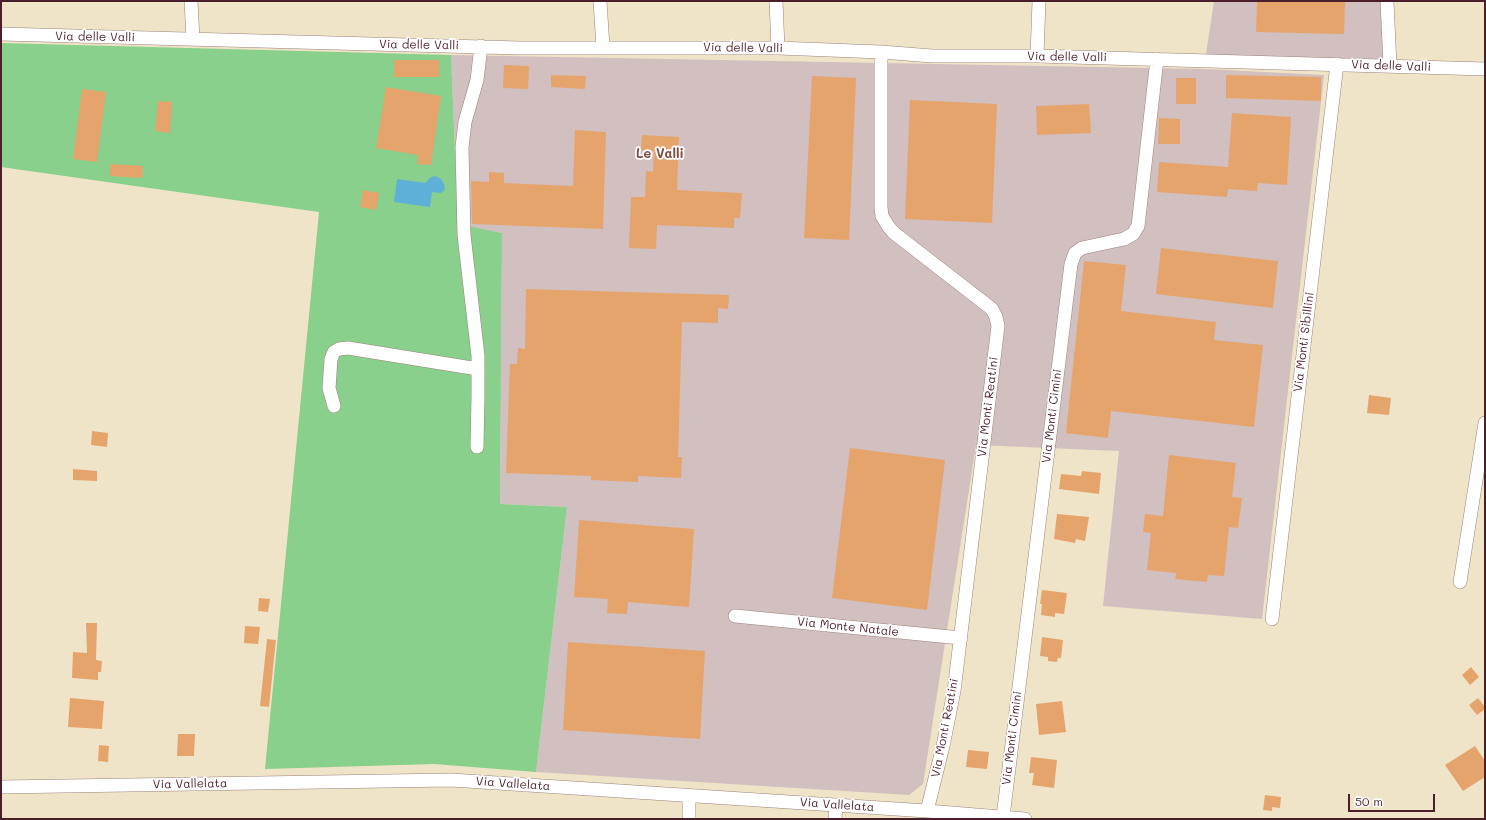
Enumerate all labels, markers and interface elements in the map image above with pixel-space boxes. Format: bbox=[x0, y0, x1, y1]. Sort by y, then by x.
street label: Via delle Valli bbox=[55, 29, 135, 45]
street label: Via delle Valli bbox=[379, 37, 459, 53]
street label: Via delle Valli bbox=[703, 40, 783, 56]
street label: Via delle Valli bbox=[1027, 49, 1107, 65]
street label: Via delle Valli bbox=[1351, 57, 1431, 75]
district label: Le Valli bbox=[636, 146, 684, 162]
street label: Via Monti Sibillini bbox=[1291, 291, 1317, 393]
street label: Via Monti Reatini bbox=[975, 356, 1001, 458]
street label: Via Monti Cimini bbox=[1039, 368, 1065, 464]
street label: Via Monte Natale bbox=[796, 615, 900, 639]
street label: Via Monti Reatini bbox=[928, 677, 962, 779]
street label: Via Monti Cimini bbox=[999, 690, 1025, 786]
street label: Via Vallelata bbox=[475, 774, 551, 794]
street label: Via Vallelata bbox=[153, 776, 227, 792]
scale bar bbox=[1350, 786, 1437, 812]
text: 50 m bbox=[1355, 793, 1383, 809]
street label: Via Vallelata bbox=[799, 795, 875, 815]

